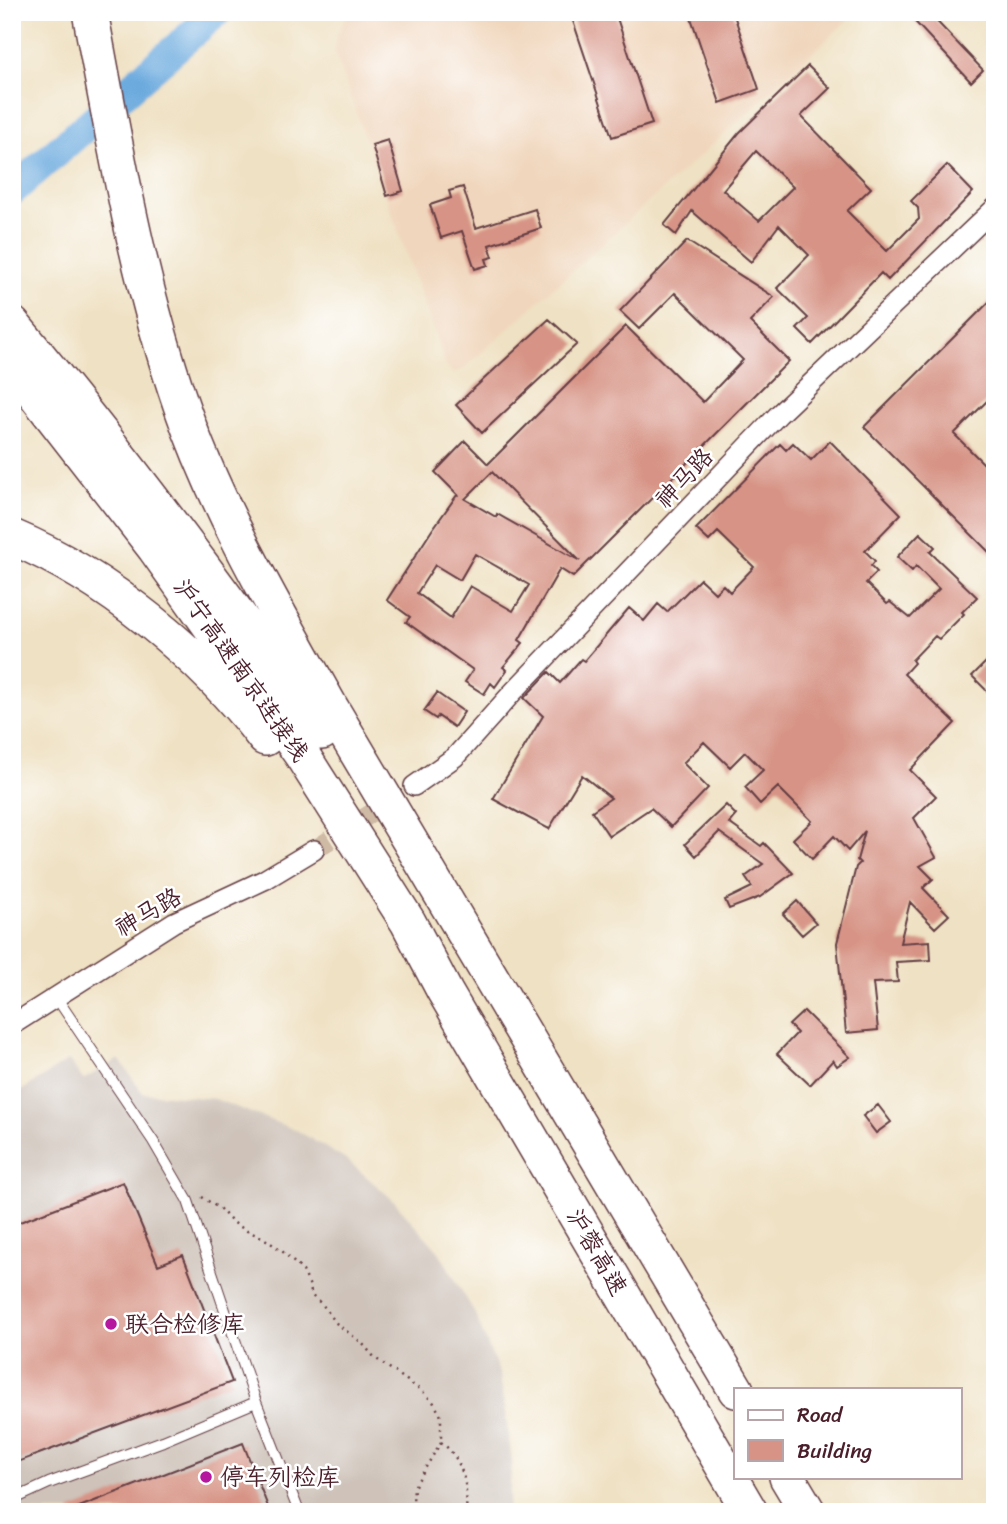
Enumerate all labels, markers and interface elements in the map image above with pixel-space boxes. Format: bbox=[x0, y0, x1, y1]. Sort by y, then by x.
street label: 神马路 bbox=[644, 437, 724, 519]
street label: 沪宁高速南京连接线 bbox=[162, 569, 320, 771]
street label: 神马路 bbox=[106, 876, 190, 948]
street label: 沪蓉高速 bbox=[555, 1200, 639, 1304]
place label: 联合检修库 bbox=[125, 1303, 245, 1345]
marker: 联合检修库 bbox=[103, 1316, 119, 1332]
legend bbox=[734, 1388, 962, 1478]
text: Road bbox=[797, 1396, 844, 1434]
text: Building bbox=[797, 1432, 873, 1470]
place label: 停车列检库 bbox=[220, 1456, 340, 1498]
marker: 停车列检库 bbox=[198, 1469, 214, 1485]

